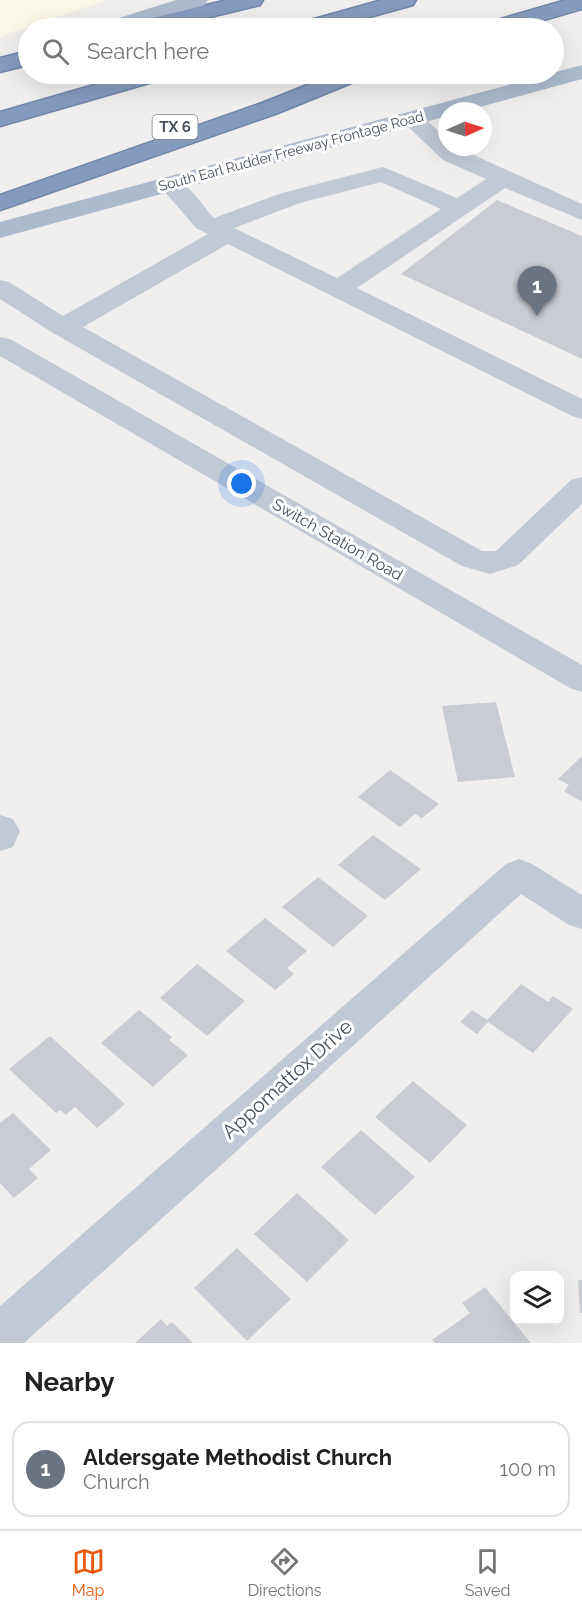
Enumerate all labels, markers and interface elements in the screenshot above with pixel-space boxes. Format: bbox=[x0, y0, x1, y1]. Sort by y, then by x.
search box bbox=[18, 18, 564, 84]
icon: search bbox=[39, 35, 72, 68]
text: Search here bbox=[87, 38, 209, 64]
north arrow bbox=[438, 102, 492, 156]
street label: South Earl Rudder Freeway Frontage Road bbox=[157, 108, 425, 194]
road number: TX 6 bbox=[152, 115, 198, 139]
pin: 1 bbox=[518, 266, 556, 316]
your location bbox=[227, 469, 256, 498]
street label: Switch Station Road bbox=[269, 494, 406, 584]
street label: Appomattox Drive bbox=[217, 1014, 357, 1144]
map controls bbox=[510, 1271, 564, 1325]
button: layers bbox=[510, 1271, 564, 1325]
text: Nearby bbox=[24, 1367, 114, 1397]
text: Aldersgate Methodist Church bbox=[83, 1444, 392, 1470]
text: 1 bbox=[41, 1457, 50, 1481]
text: 100 m bbox=[499, 1457, 556, 1481]
text: Church bbox=[83, 1470, 150, 1494]
tab: Map bbox=[72, 1545, 105, 1600]
tab: Directions bbox=[248, 1545, 322, 1600]
tab: Saved bbox=[465, 1545, 510, 1600]

